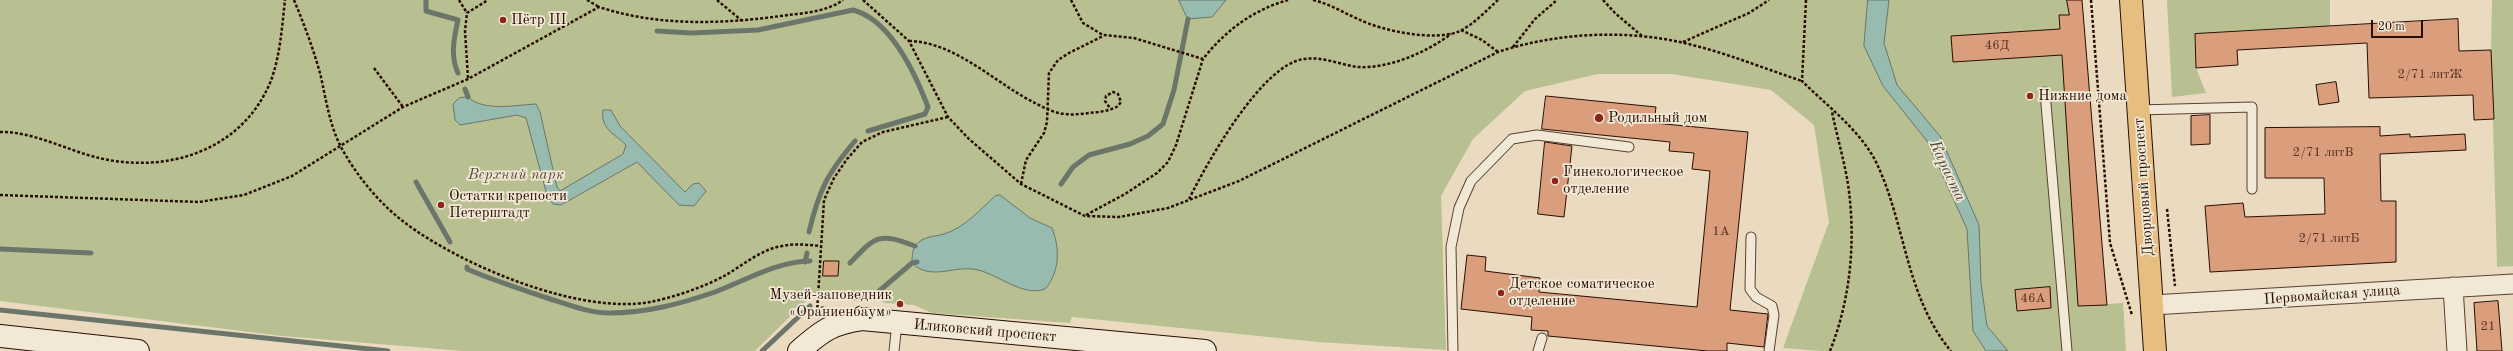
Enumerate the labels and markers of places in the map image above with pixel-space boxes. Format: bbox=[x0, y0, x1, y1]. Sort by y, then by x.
place label: Пётр III bbox=[511, 11, 566, 29]
marker: Пётр III bbox=[498, 15, 508, 25]
place label: Нижние дома bbox=[2038, 87, 2127, 105]
marker: Нижние дома bbox=[2025, 91, 2035, 101]
place label: Родильный дом bbox=[1608, 109, 1707, 127]
marker: Родильный дом bbox=[1593, 112, 1605, 124]
place label: Гинекологическое отделение bbox=[1563, 163, 1683, 198]
marker: Гинекологическое отделение bbox=[1550, 176, 1560, 186]
place label: Остатки крепости Петерштадт bbox=[449, 187, 567, 222]
marker: Остатки крепости Петерштадт bbox=[436, 200, 446, 210]
place label: Детское соматическое отделение bbox=[1509, 275, 1655, 310]
place label: Музей-заповедник «Ораниенбаум» bbox=[770, 286, 892, 321]
marker: Детское соматическое отделение bbox=[1496, 288, 1506, 298]
marker: Музей-заповедник «Ораниенбаум» bbox=[895, 299, 905, 309]

